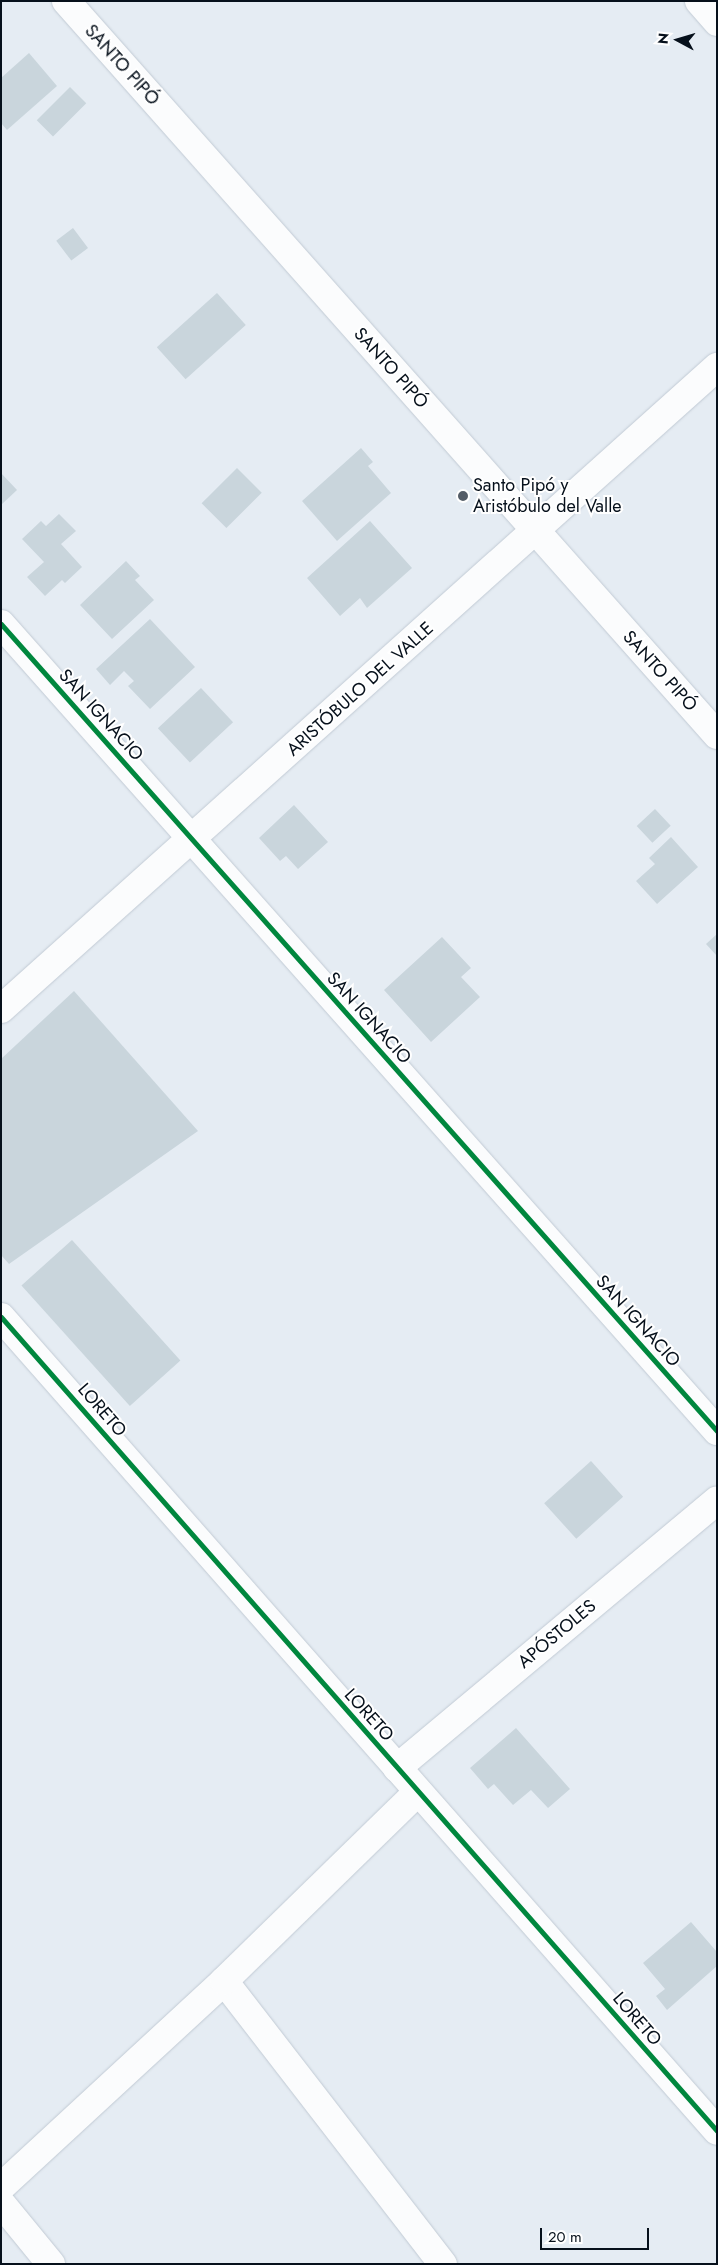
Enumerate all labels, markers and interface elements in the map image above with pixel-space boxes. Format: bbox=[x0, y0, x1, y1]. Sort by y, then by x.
north arrow bbox=[653, 15, 703, 65]
street label: SANTO PIPÓ bbox=[80, 20, 164, 110]
text: N bbox=[653, 32, 674, 45]
street label: SANTO PIPÓ bbox=[349, 323, 433, 413]
place label: Santo Pipó y Aristóbulo del Valle bbox=[473, 475, 622, 518]
marker: Santo Pipó y Aristóbulo del Valle bbox=[457, 490, 469, 502]
street label: ARISTÓBULO DEL VALLE bbox=[282, 617, 438, 761]
street label: SANTO PIPÓ bbox=[618, 626, 702, 716]
street label: SAN IGNACIO bbox=[54, 665, 148, 765]
street label: SAN IGNACIO bbox=[322, 968, 416, 1068]
street label: SAN IGNACIO bbox=[591, 1271, 685, 1371]
street label: LORETO bbox=[73, 1379, 131, 1441]
street label: APÓSTOLES bbox=[514, 1595, 600, 1673]
street label: LORETO bbox=[340, 1684, 398, 1746]
street label: LORETO bbox=[608, 1988, 666, 2050]
scale bar bbox=[543, 2218, 652, 2250]
text: 20 m bbox=[548, 2226, 582, 2248]

